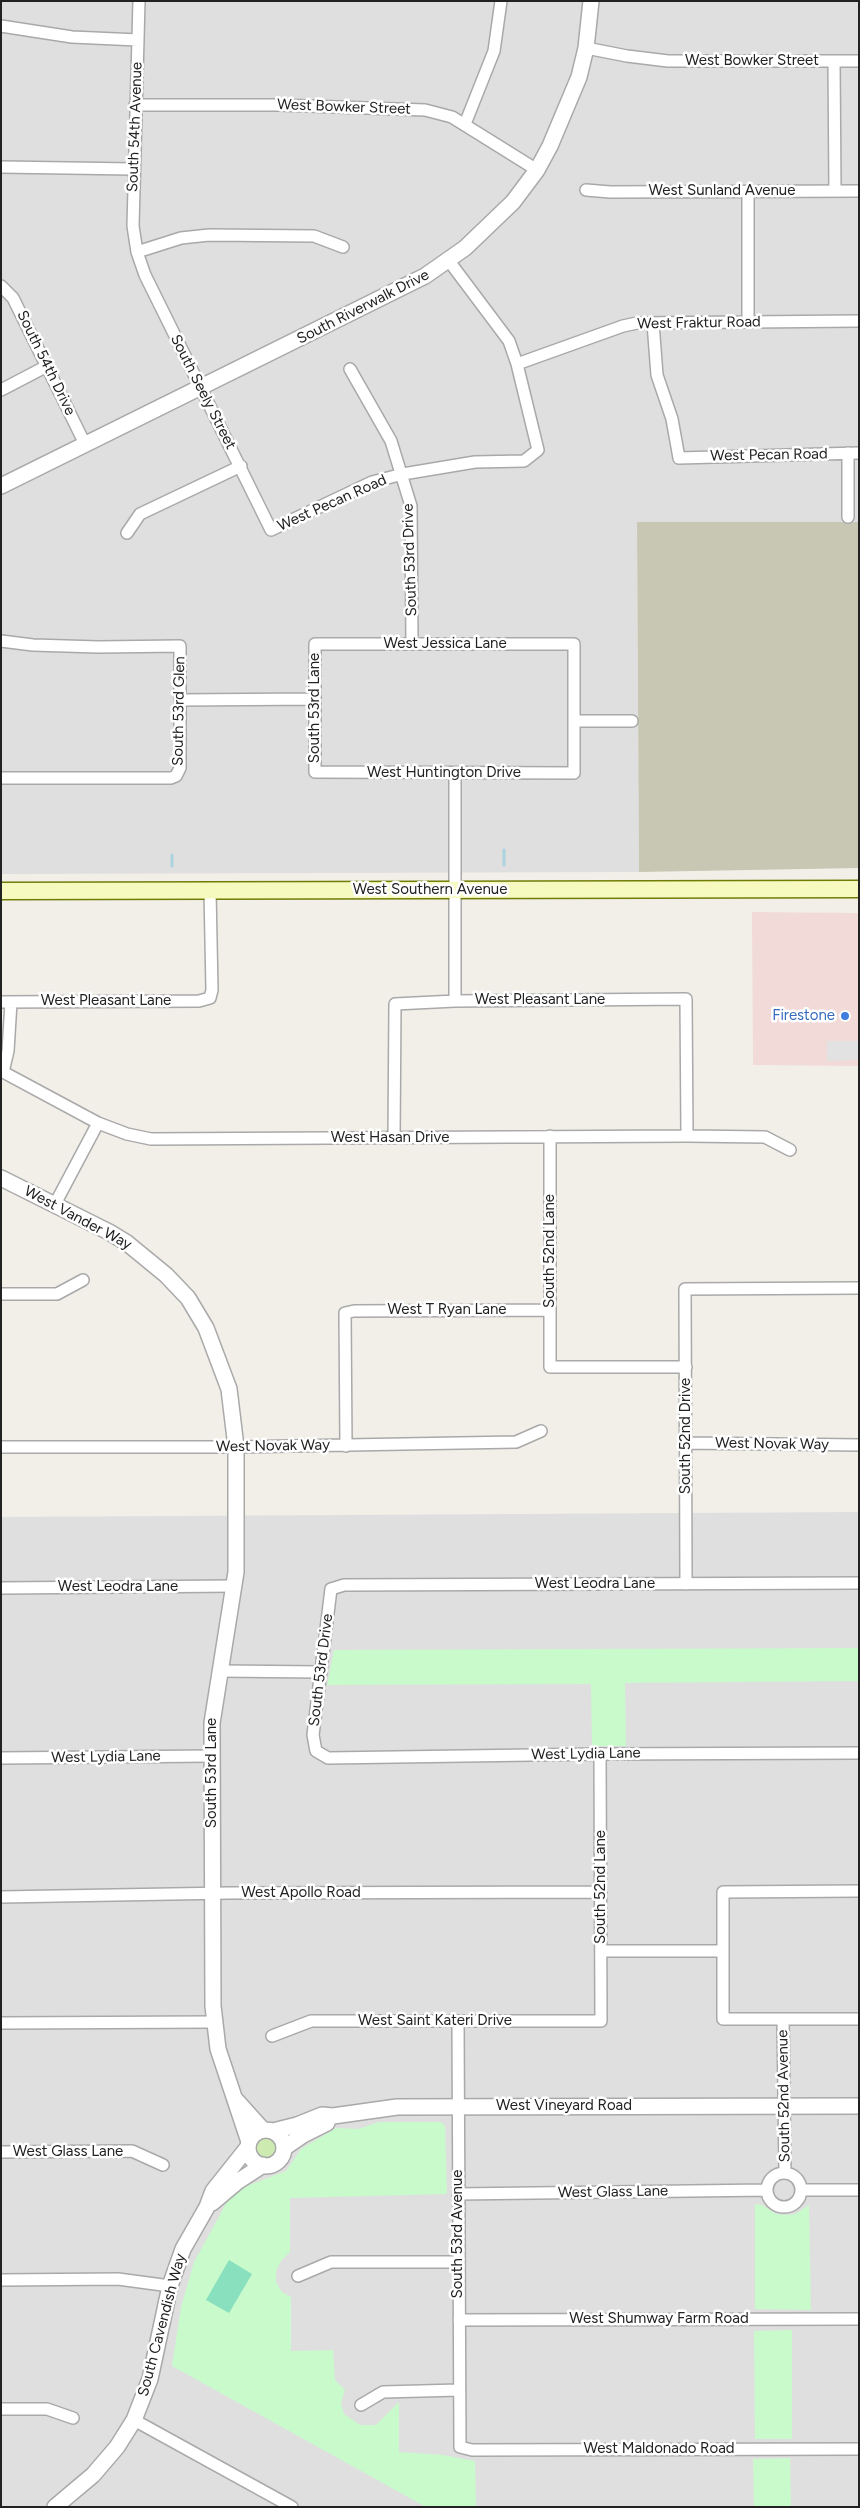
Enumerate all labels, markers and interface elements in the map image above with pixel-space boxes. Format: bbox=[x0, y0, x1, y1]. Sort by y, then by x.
street label: West Bowker Street bbox=[685, 52, 819, 70]
street label: South 54th Avenue bbox=[124, 62, 146, 192]
street label: West Bowker Street bbox=[277, 96, 411, 118]
street label: West Sunland Avenue bbox=[649, 182, 795, 200]
street label: South Riverwalk Drive bbox=[294, 266, 432, 348]
street label: South 54th Drive bbox=[13, 308, 79, 418]
street label: West Fraktur Road bbox=[637, 313, 761, 333]
street label: South Seely Street bbox=[166, 332, 240, 452]
street label: West Pecan Road bbox=[710, 445, 828, 465]
street label: West Pecan Road bbox=[275, 471, 389, 535]
street label: South 53rd Drive bbox=[399, 503, 421, 617]
street label: West Jessica Lane bbox=[383, 635, 507, 653]
street label: South 53rd Lane bbox=[306, 653, 324, 763]
street label: South 53rd Glen bbox=[169, 656, 189, 766]
street label: West Huntington Drive bbox=[367, 764, 521, 782]
street label: West Southern Avenue bbox=[353, 881, 507, 899]
street label: West Pleasant Lane bbox=[475, 991, 605, 1009]
street label: West Pleasant Lane bbox=[41, 992, 171, 1010]
place label: Firestone bbox=[772, 1007, 835, 1025]
marker: Firestone bbox=[839, 1010, 851, 1022]
street label: West Hasan Drive bbox=[331, 1129, 449, 1147]
street label: West Vander Way bbox=[21, 1182, 135, 1254]
street label: South 52nd Lane bbox=[541, 1194, 559, 1308]
street label: West T Ryan Lane bbox=[387, 1301, 507, 1319]
street label: South 52nd Drive bbox=[677, 1378, 695, 1494]
street label: West Novak Way bbox=[715, 1434, 829, 1454]
street label: West Novak Way bbox=[216, 1436, 330, 1456]
street label: West Leodra Lane bbox=[535, 1575, 655, 1593]
street label: West Leodra Lane bbox=[58, 1578, 178, 1596]
street label: South 53rd Drive bbox=[305, 1613, 337, 1727]
street label: South 53rd Lane bbox=[203, 1718, 221, 1828]
street label: West Lydia Lane bbox=[531, 1744, 641, 1764]
street label: West Lydia Lane bbox=[51, 1747, 161, 1767]
street label: South 52nd Lane bbox=[592, 1830, 610, 1944]
street label: West Apollo Road bbox=[241, 1884, 361, 1902]
street label: West Saint Kateri Drive bbox=[358, 2012, 512, 2030]
street label: South 52nd Avenue bbox=[774, 2030, 794, 2162]
street label: West Vineyard Road bbox=[496, 2097, 632, 2115]
street label: West Glass Lane bbox=[13, 2143, 123, 2161]
street label: South 53rd Avenue bbox=[449, 2169, 467, 2299]
street label: West Glass Lane bbox=[558, 2182, 668, 2202]
street label: South Cavendish Way bbox=[134, 2252, 190, 2398]
street label: West Shumway Farm Road bbox=[569, 2310, 749, 2328]
street label: West Maldonado Road bbox=[583, 2440, 735, 2458]

